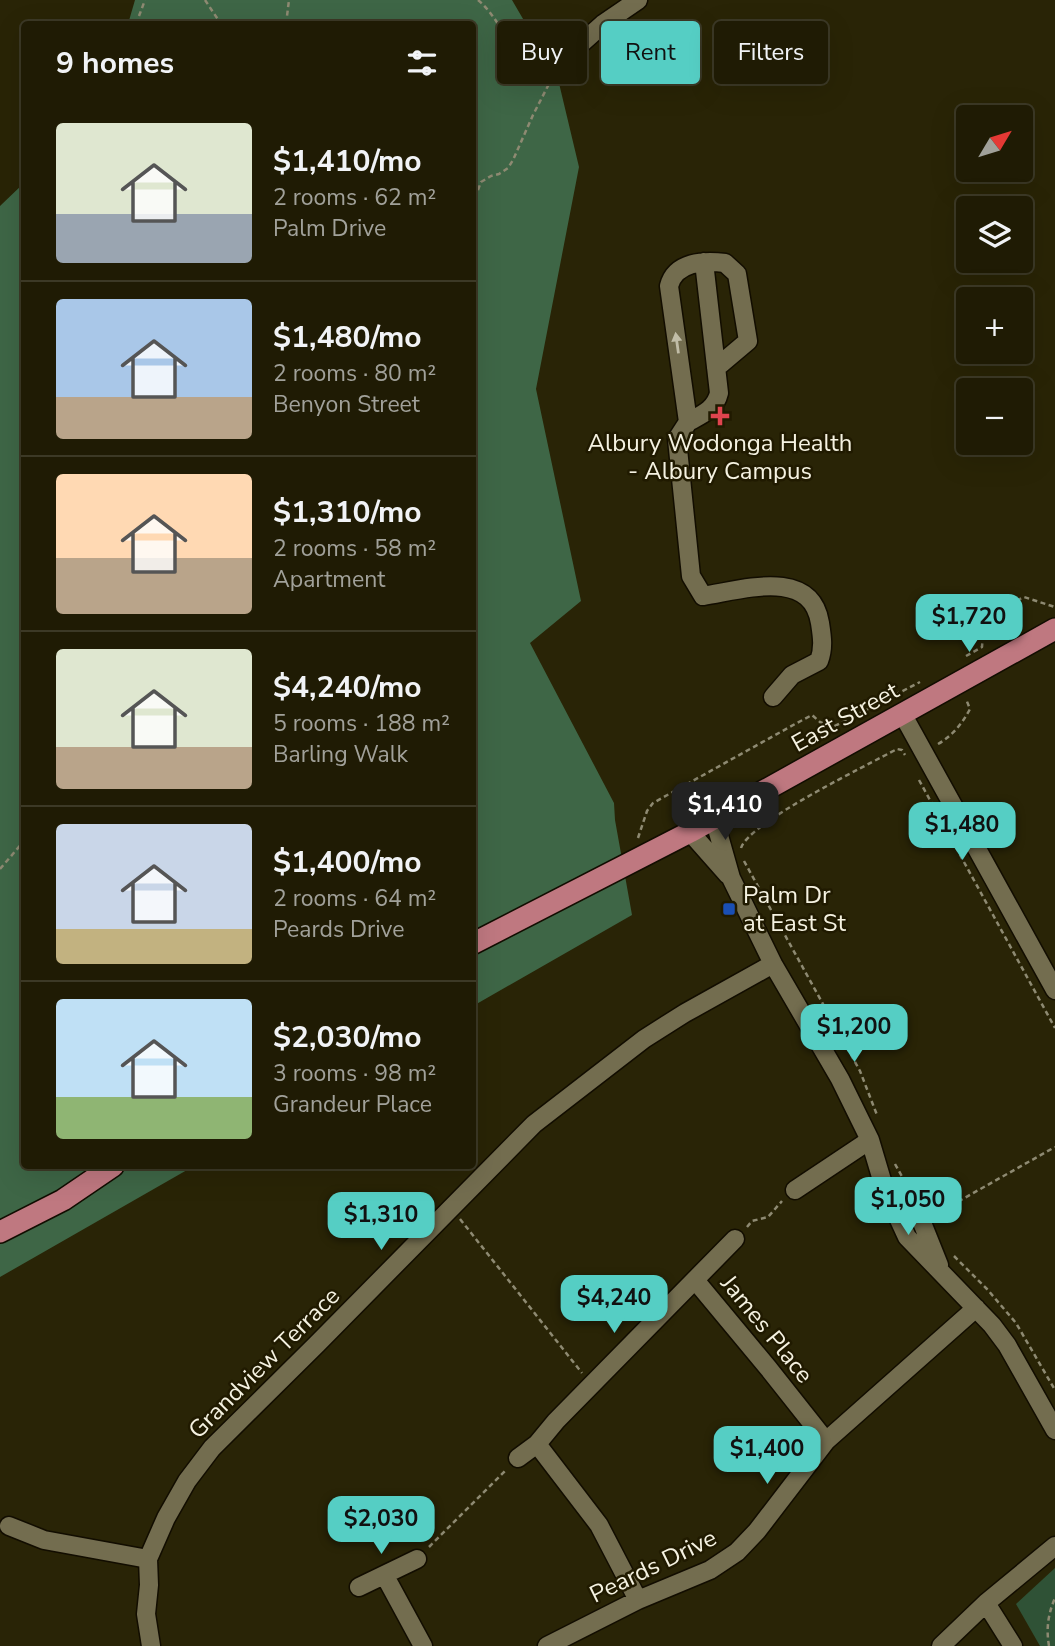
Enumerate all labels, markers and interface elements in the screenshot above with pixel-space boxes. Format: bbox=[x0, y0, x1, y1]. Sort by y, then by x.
chip: Buy bbox=[497, 21, 587, 84]
chip: Rent bbox=[601, 21, 700, 84]
chip: Filters bbox=[714, 21, 828, 84]
text: 9 homes bbox=[56, 43, 174, 84]
icon: filters bbox=[403, 44, 441, 82]
north arrow bbox=[956, 105, 1032, 182]
map controls bbox=[956, 105, 1033, 455]
text: $1,410/mo bbox=[273, 141, 422, 182]
icon: home bbox=[112, 151, 196, 235]
text: 2 rooms · 62 m² bbox=[273, 182, 436, 213]
button: layers bbox=[956, 196, 1033, 273]
text: Palm Drive bbox=[273, 213, 386, 244]
button: + bbox=[956, 287, 1033, 364]
text: $1,480/mo bbox=[273, 317, 422, 358]
icon: home bbox=[112, 327, 196, 411]
one-way arrow bbox=[672, 332, 683, 354]
text: 2 rooms · 80 m² bbox=[273, 358, 436, 389]
button: − bbox=[956, 378, 1033, 455]
text: Benyon Street bbox=[273, 389, 420, 420]
marker: Albury Wodonga Health - Albury Campus bbox=[710, 406, 730, 426]
place label: Albury Wodonga Health - Albury Campus bbox=[588, 427, 852, 487]
text: $1,310/mo bbox=[273, 492, 422, 533]
icon: home bbox=[112, 502, 196, 586]
text: 2 rooms · 58 m² bbox=[273, 533, 436, 564]
text: Apartment bbox=[273, 564, 385, 595]
pin: $1,720 bbox=[912, 594, 1026, 654]
text: $1,720 bbox=[932, 601, 1006, 632]
text: $4,240/mo bbox=[273, 667, 422, 708]
street label: East Street bbox=[786, 674, 905, 760]
icon: home bbox=[112, 677, 196, 761]
text: 5 rooms · 188 m² bbox=[273, 708, 450, 739]
text: Barling Walk bbox=[273, 739, 408, 770]
pin: $1,410 bbox=[668, 782, 782, 842]
text: $1,410 bbox=[688, 789, 762, 820]
pin: $1,480 bbox=[905, 802, 1019, 862]
text: $1,480 bbox=[925, 809, 999, 840]
text: $1,400/mo bbox=[273, 842, 422, 883]
icon: home bbox=[112, 852, 196, 936]
place label: Palm Dr at East St bbox=[743, 879, 847, 939]
text: 2 rooms · 64 m² bbox=[273, 883, 436, 914]
marker: Palm Dr at East St bbox=[721, 901, 737, 917]
text: Peards Drive bbox=[273, 914, 405, 945]
pin: $1,200 bbox=[797, 1004, 911, 1064]
text: $1,200 bbox=[817, 1011, 891, 1042]
text: $2,030/mo bbox=[273, 1017, 422, 1058]
icon: home bbox=[112, 1027, 196, 1111]
text: 3 rooms · 98 m² bbox=[273, 1058, 436, 1089]
text: Grandeur Place bbox=[273, 1089, 432, 1120]
pin: $1,050 bbox=[851, 1178, 965, 1237]
text: $1,050 bbox=[871, 1184, 945, 1215]
pin: $1,310 bbox=[324, 1192, 438, 1252]
text: $1,310 bbox=[344, 1199, 418, 1230]
street label: James Place bbox=[713, 1268, 820, 1390]
pin: $4,240 bbox=[557, 1276, 671, 1335]
street label: Grandview Terrace bbox=[181, 1280, 347, 1446]
text: $4,240 bbox=[577, 1282, 651, 1313]
pin: $1,400 bbox=[710, 1426, 824, 1486]
text: $1,400 bbox=[730, 1433, 804, 1464]
pin: $2,030 bbox=[324, 1496, 438, 1556]
text: $2,030 bbox=[344, 1503, 418, 1534]
street label: Peards Drive bbox=[584, 1522, 722, 1610]

